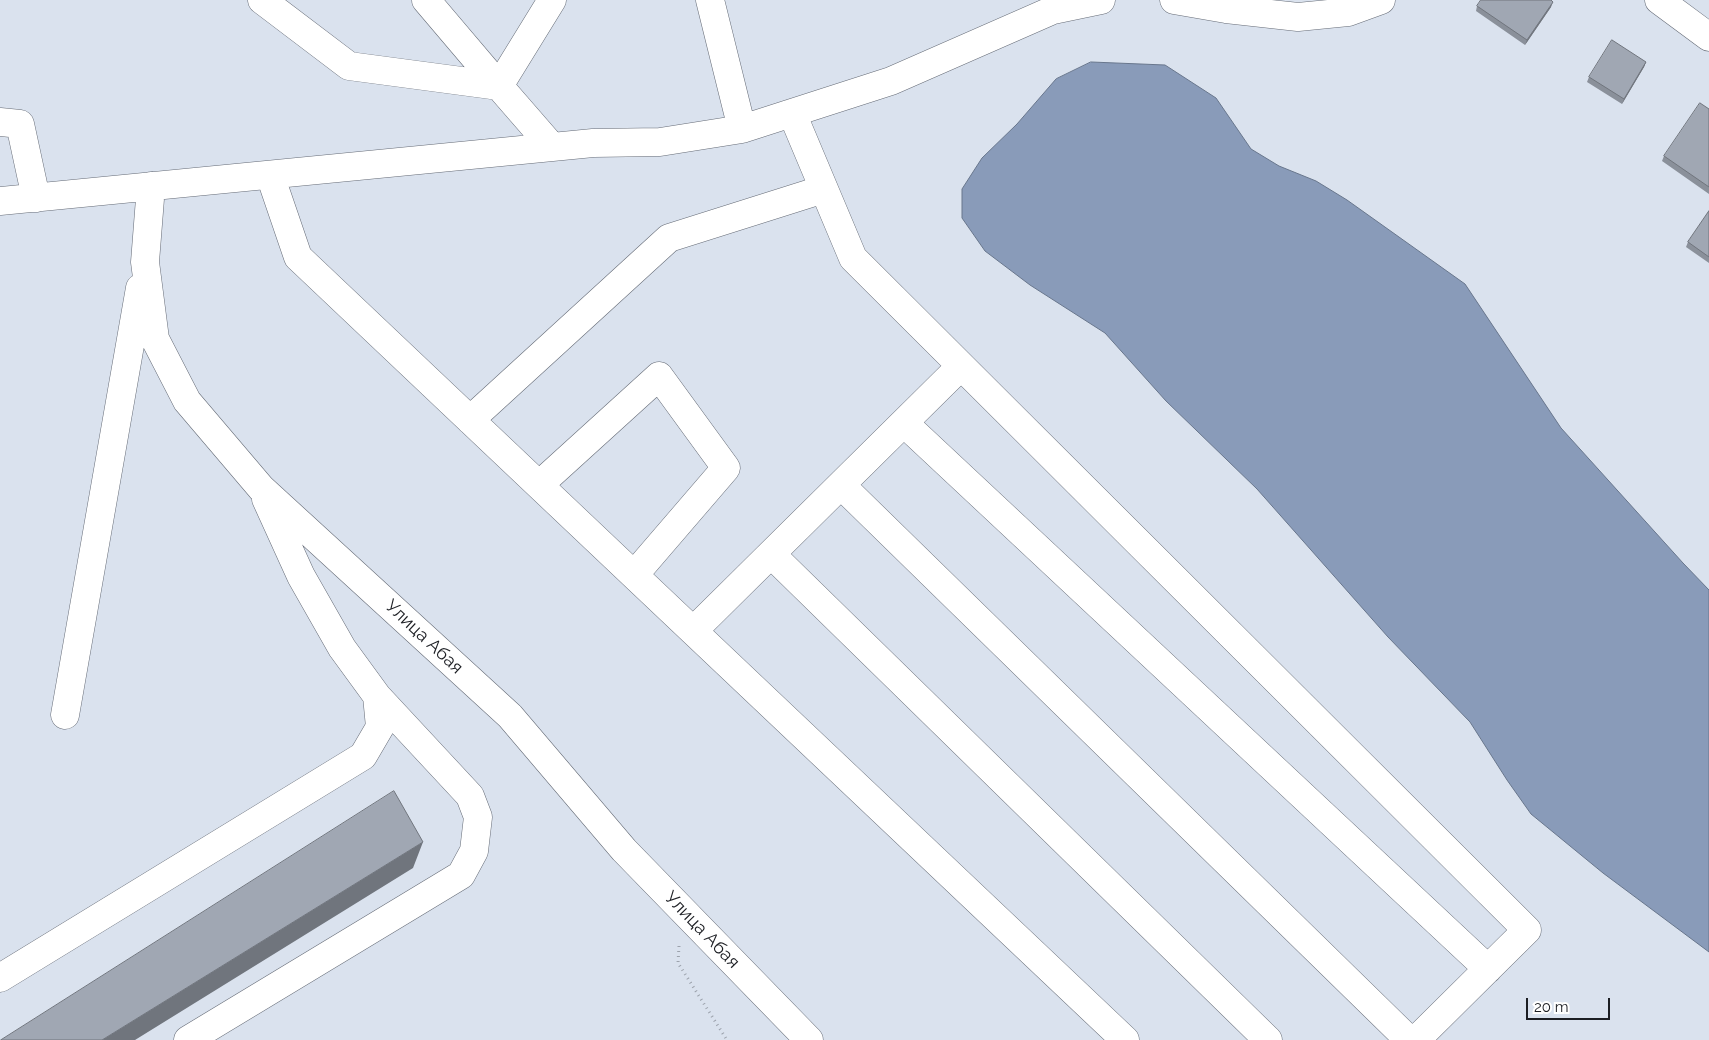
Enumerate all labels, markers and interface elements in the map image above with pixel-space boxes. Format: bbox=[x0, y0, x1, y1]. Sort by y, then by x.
street label: Улица Абая bbox=[381, 595, 467, 679]
street label: Улица Абая bbox=[660, 887, 744, 973]
scale bar bbox=[1529, 988, 1613, 1020]
text: 20 m bbox=[1534, 998, 1569, 1016]

